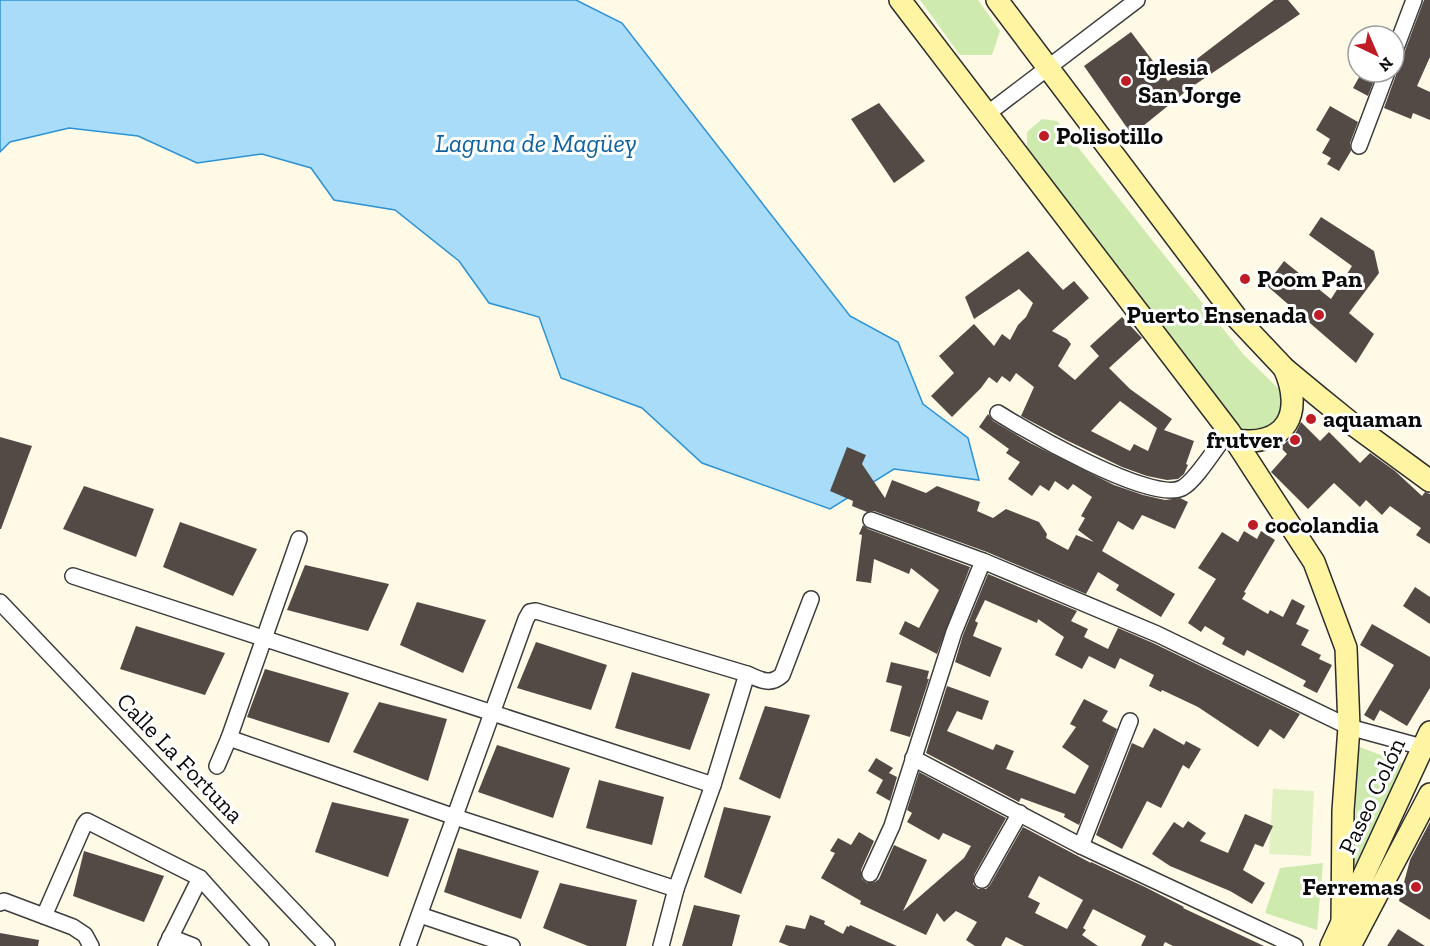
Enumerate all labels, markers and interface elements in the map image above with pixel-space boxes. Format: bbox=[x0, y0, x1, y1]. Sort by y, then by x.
north arrow bbox=[1346, 24, 1406, 84]
place label: Iglesia San Jorge bbox=[1138, 52, 1242, 109]
text: N bbox=[1375, 53, 1397, 75]
marker: Iglesia San Jorge bbox=[1119, 74, 1133, 88]
place label: Polisotillo bbox=[1056, 121, 1163, 150]
water label: Laguna de Magüey bbox=[435, 127, 637, 159]
marker: Polisotillo bbox=[1037, 129, 1051, 143]
place label: Poom Pan bbox=[1257, 264, 1362, 293]
marker: Poom Pan bbox=[1238, 272, 1252, 286]
place label: Puerto Ensenada bbox=[1127, 300, 1307, 329]
marker: Puerto Ensenada bbox=[1312, 308, 1326, 322]
place label: aquaman bbox=[1323, 404, 1422, 433]
marker: aquaman bbox=[1304, 412, 1318, 426]
place label: frutver bbox=[1206, 425, 1283, 454]
marker: frutver bbox=[1288, 433, 1302, 447]
place label: cocolandia bbox=[1265, 510, 1379, 539]
marker: cocolandia bbox=[1246, 518, 1260, 532]
street label: Calle La Fortuna bbox=[111, 687, 250, 829]
street label: Paseo Colón bbox=[1332, 733, 1411, 859]
place label: Ferremas bbox=[1302, 872, 1404, 901]
marker: Ferremas bbox=[1409, 880, 1423, 894]

